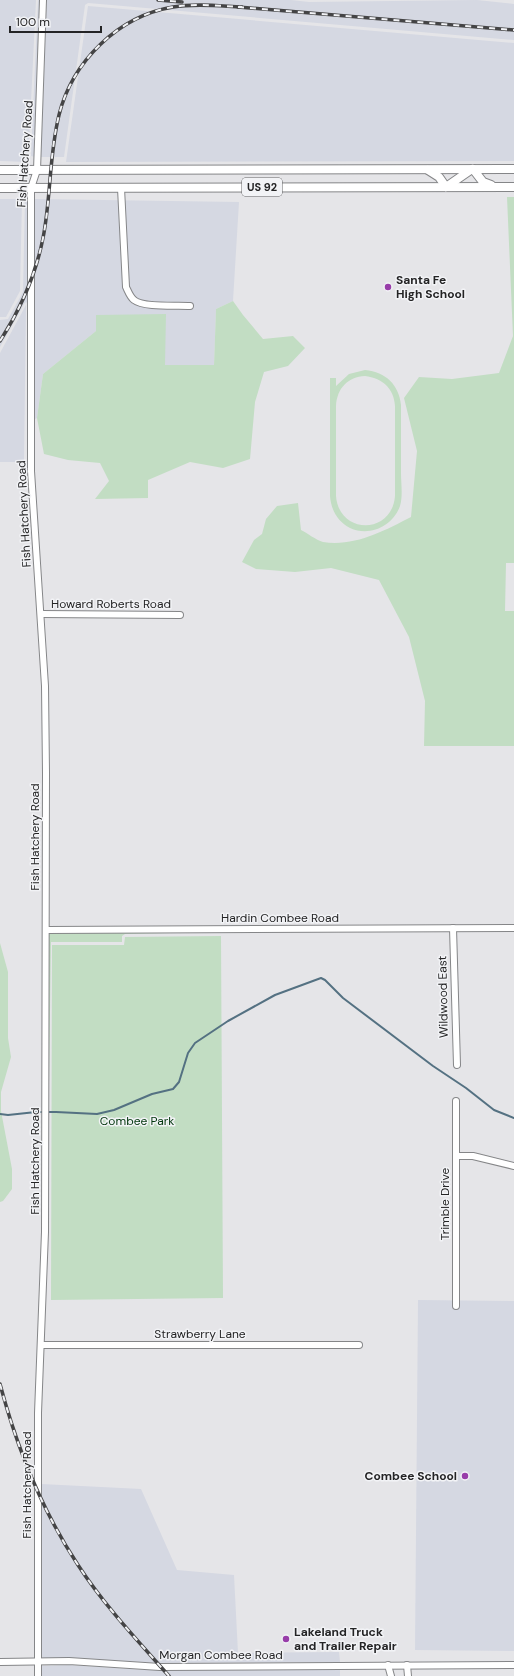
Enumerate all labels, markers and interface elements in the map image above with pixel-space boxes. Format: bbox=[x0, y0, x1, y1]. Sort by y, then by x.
scale bar bbox=[10, 8, 101, 34]
text: 100 m bbox=[16, 14, 50, 30]
street label: Fish Hatchery Road bbox=[13, 100, 37, 208]
road number: US 92 bbox=[242, 178, 282, 196]
place label: Santa Fe High School bbox=[396, 272, 465, 302]
marker: Santa Fe High School bbox=[383, 282, 393, 292]
street label: Fish Hatchery Road bbox=[13, 460, 35, 568]
street label: Howard Roberts Road bbox=[51, 596, 171, 612]
street label: Fish Hatchery Road bbox=[27, 783, 43, 891]
street label: Hardin Combee Road bbox=[221, 910, 339, 926]
street label: Wildwood East bbox=[434, 955, 452, 1038]
street label: Fish Hatchery Road bbox=[27, 1107, 43, 1215]
park label: Combee Park bbox=[100, 1113, 174, 1129]
street label: Trimble Drive bbox=[437, 1167, 453, 1240]
street label: Strawberry Lane bbox=[154, 1326, 246, 1342]
street label: Fish Hatchery Road bbox=[19, 1431, 35, 1539]
place label: Combee School bbox=[365, 1468, 457, 1484]
marker: Combee School bbox=[460, 1471, 470, 1481]
place label: Lakeland Truck and Trailer Repair bbox=[294, 1624, 397, 1654]
marker: Lakeland Truck and Trailer Repair bbox=[281, 1634, 291, 1644]
street label: Morgan Combee Road bbox=[159, 1647, 283, 1663]

